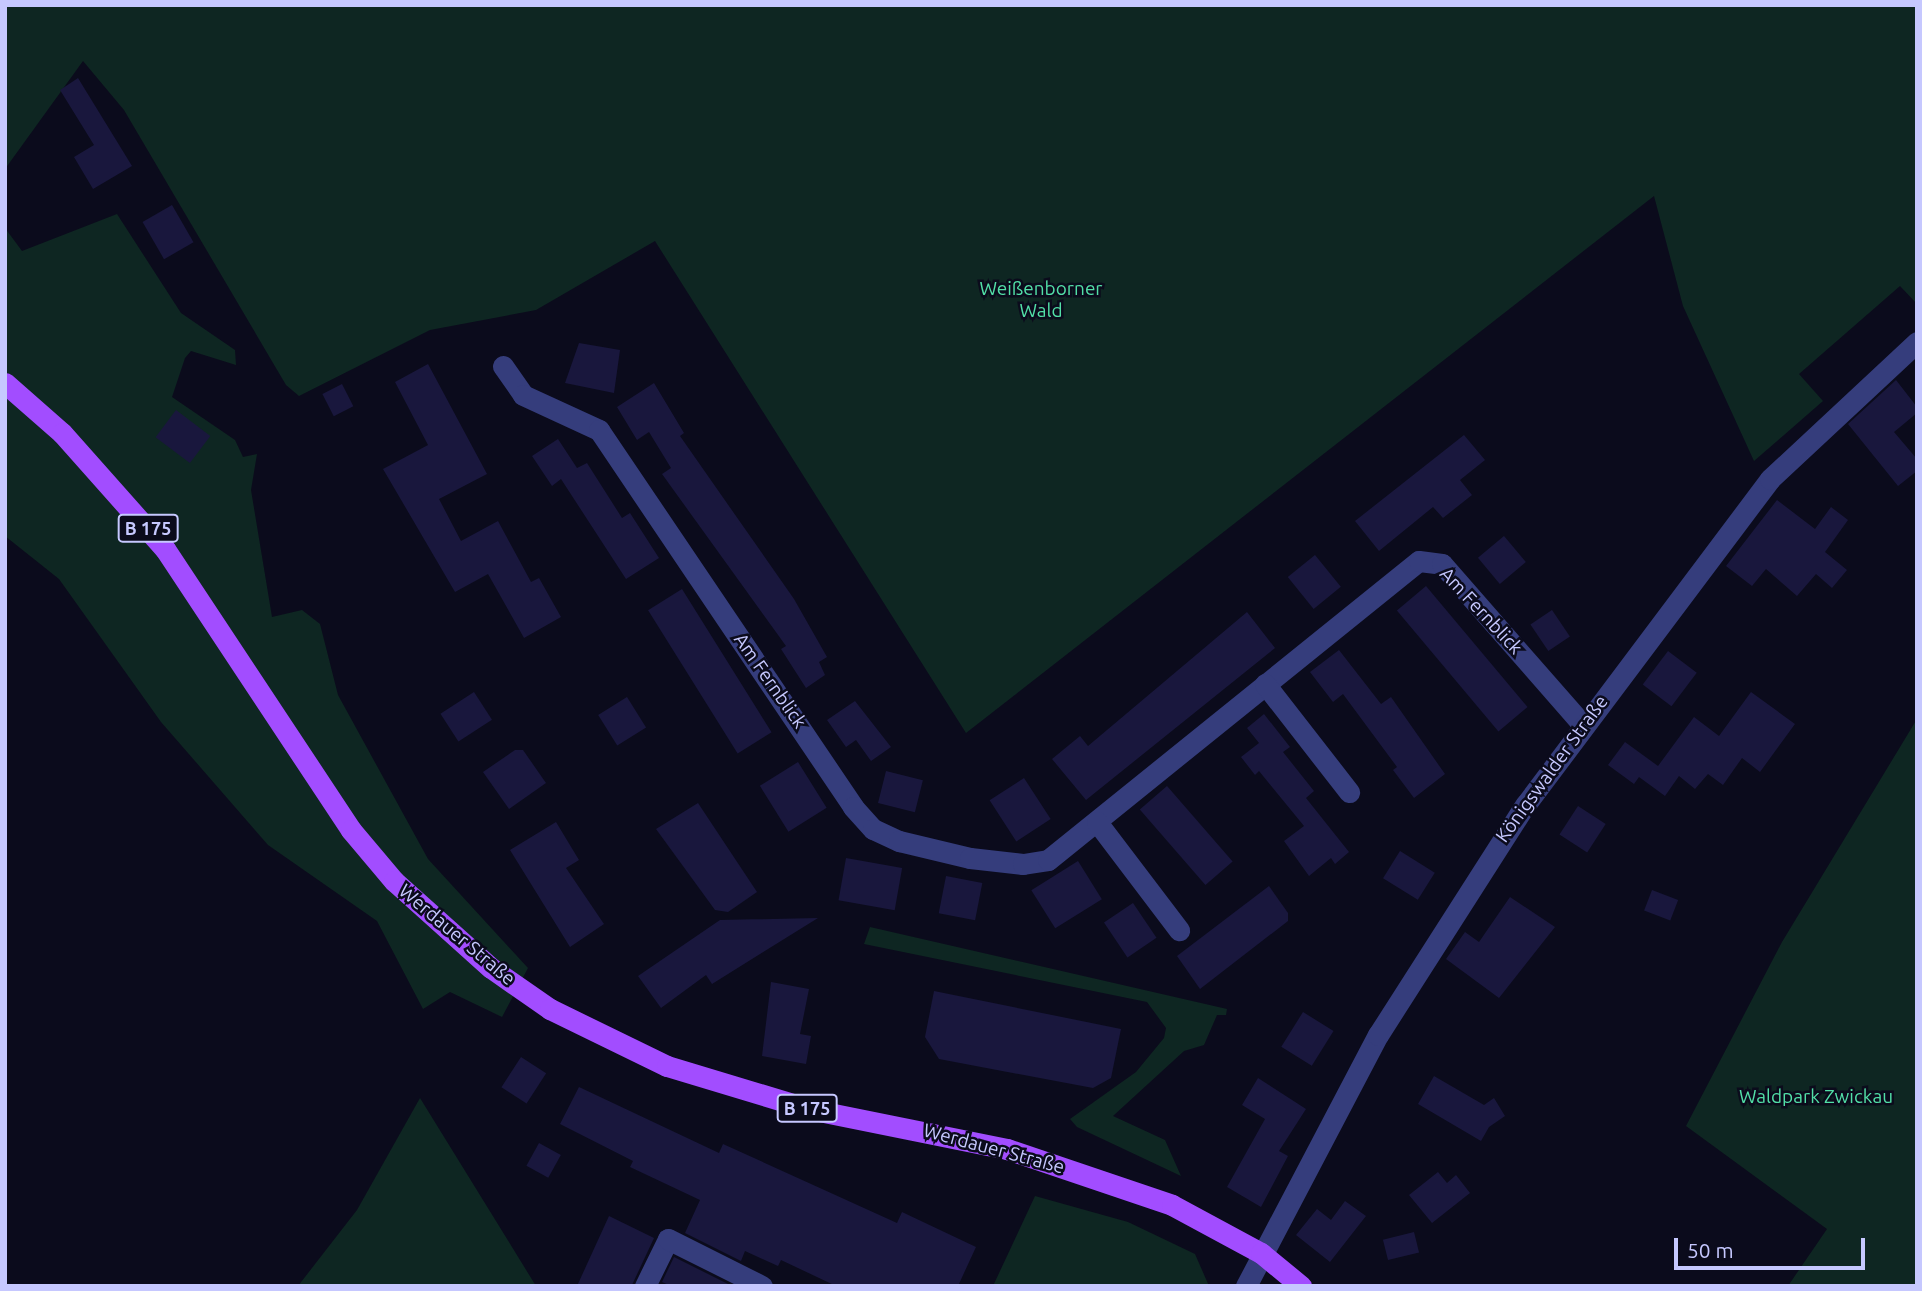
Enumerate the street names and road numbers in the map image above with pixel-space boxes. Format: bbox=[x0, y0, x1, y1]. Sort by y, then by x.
road number: B 175 bbox=[116, 514, 180, 542]
street label: Am Fernblick bbox=[1435, 563, 1527, 659]
street label: Am Fernblick bbox=[729, 629, 811, 733]
street label: Königswalder Straße bbox=[1491, 691, 1613, 847]
street label: Werdauer Straße bbox=[394, 880, 520, 990]
road number: B 175 bbox=[776, 1093, 838, 1122]
street label: Werdauer Straße bbox=[921, 1119, 1067, 1179]

